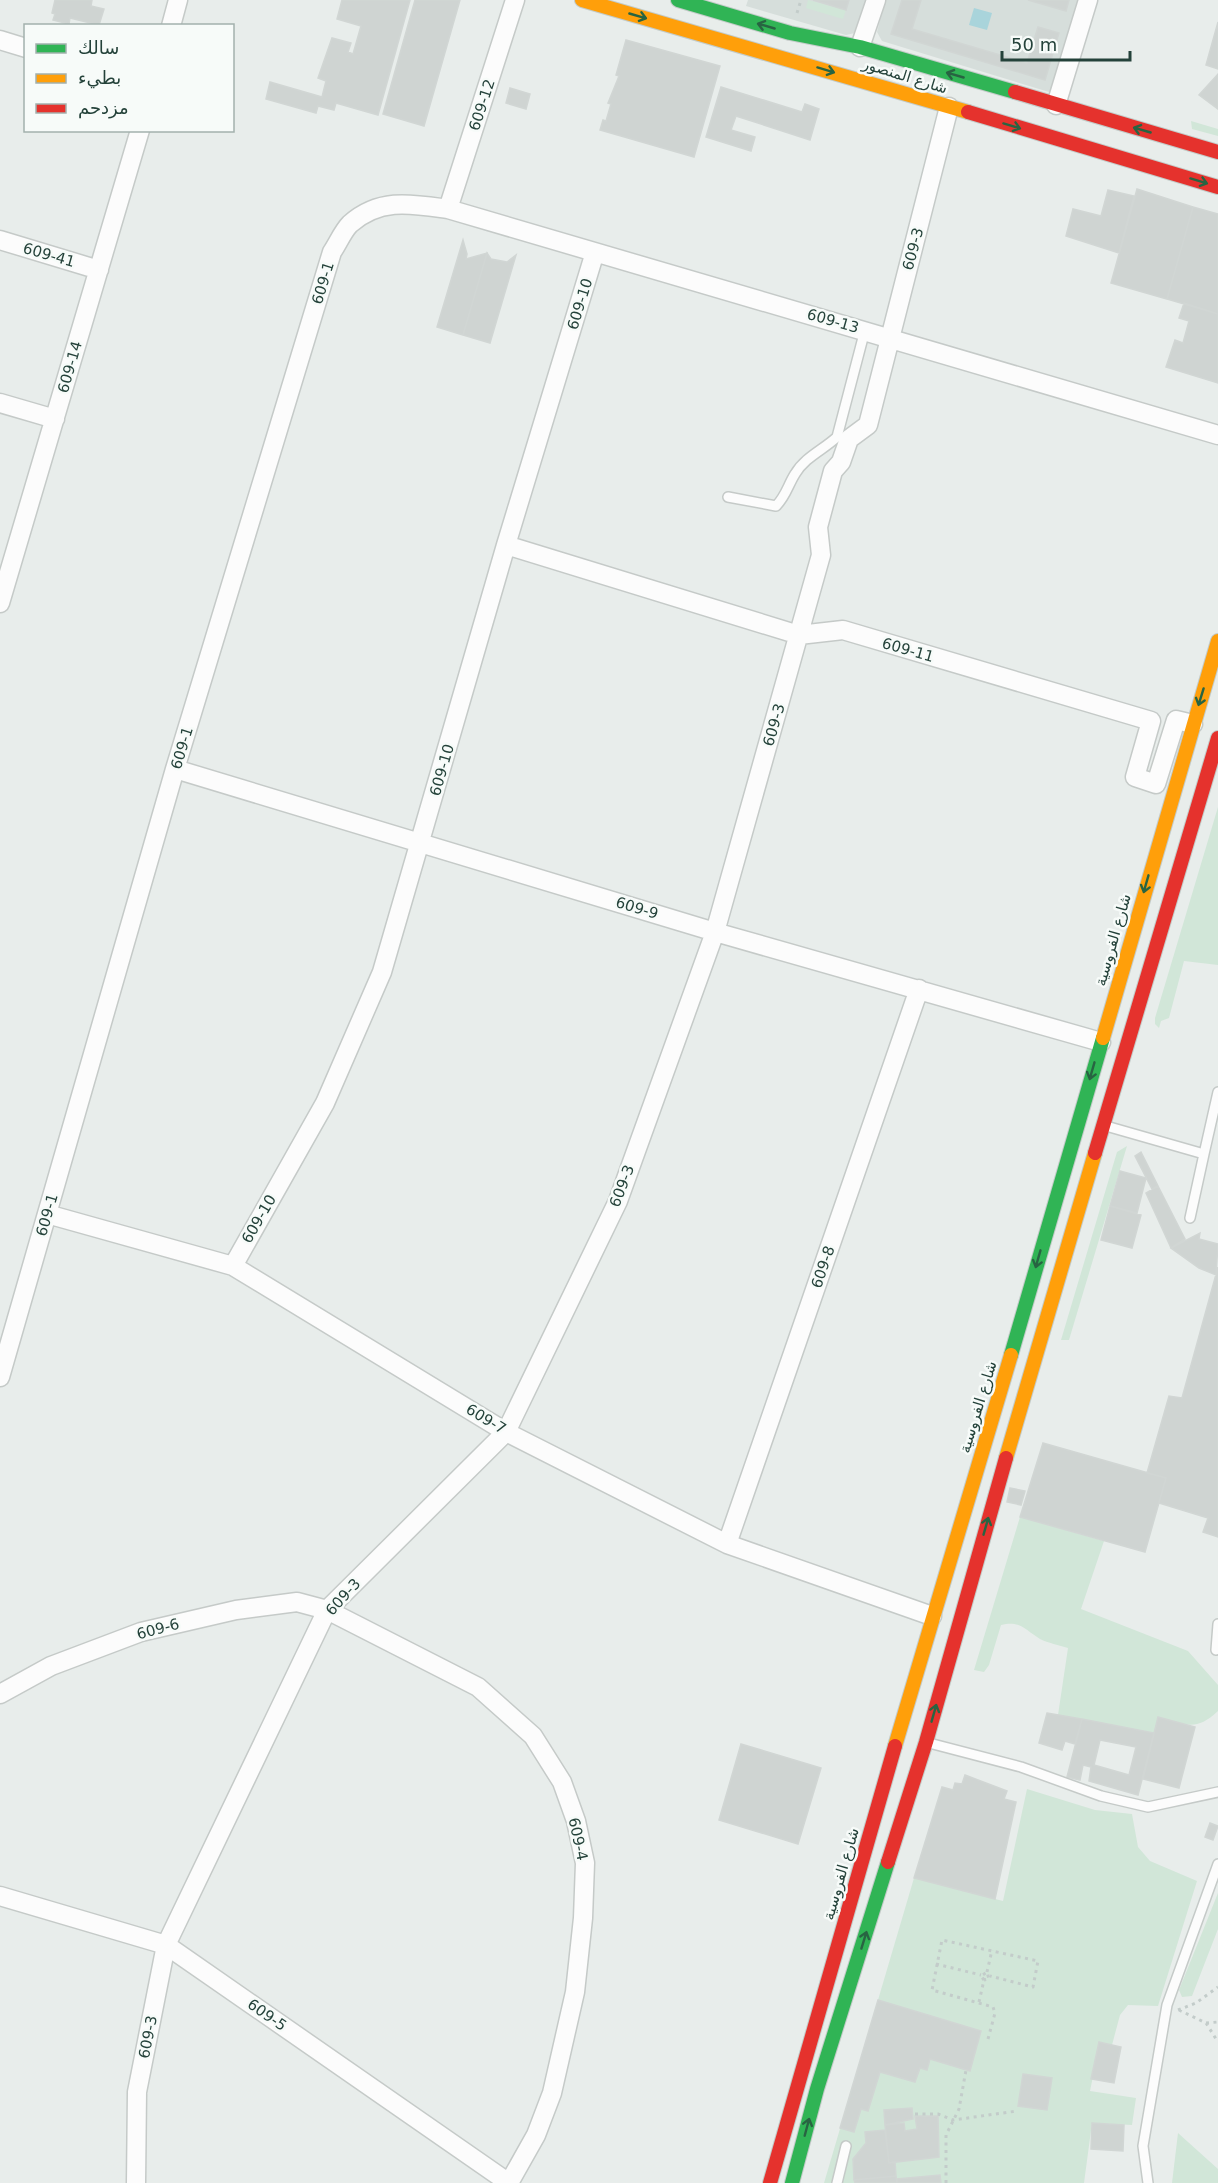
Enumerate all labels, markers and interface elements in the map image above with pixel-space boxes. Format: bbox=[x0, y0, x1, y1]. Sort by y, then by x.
one-way arrow bbox=[628, 11, 647, 22]
one-way arrow bbox=[757, 20, 776, 31]
legend bbox=[24, 24, 234, 132]
scale bar bbox=[1002, 24, 1130, 62]
text: 50 m bbox=[1011, 34, 1057, 55]
text: سالك bbox=[78, 37, 119, 58]
street label: شارع المنصور bbox=[859, 54, 950, 97]
one-way arrow bbox=[816, 65, 835, 76]
text: بطيء bbox=[78, 67, 121, 89]
one-way arrow bbox=[945, 69, 964, 80]
street label: 609-12 bbox=[465, 77, 499, 133]
text: مزدحم bbox=[78, 97, 129, 119]
one-way arrow bbox=[1003, 121, 1022, 132]
one-way arrow bbox=[1133, 124, 1152, 135]
one-way arrow bbox=[1189, 176, 1208, 187]
street label: 609-3 bbox=[899, 226, 927, 272]
street label: 609-41 bbox=[21, 239, 77, 271]
street label: 609-1 bbox=[308, 260, 338, 306]
street label: 609-10 bbox=[564, 276, 596, 332]
street label: 609-13 bbox=[805, 305, 861, 337]
street label: 609-14 bbox=[54, 339, 86, 395]
street label: 609-11 bbox=[880, 634, 936, 666]
one-way arrow bbox=[1195, 687, 1206, 706]
street label: 609-3 bbox=[759, 702, 789, 748]
street label: 609-1 bbox=[167, 725, 197, 771]
street label: 609-10 bbox=[426, 742, 458, 798]
one-way arrow bbox=[1140, 874, 1152, 893]
street label: شارع الفروسية bbox=[1091, 892, 1135, 988]
street label: 609-9 bbox=[614, 893, 660, 923]
one-way arrow bbox=[1086, 1062, 1098, 1081]
street label: 609-3 bbox=[606, 1162, 638, 1210]
street label: 609-10 bbox=[238, 1191, 280, 1247]
street label: 609-1 bbox=[32, 1192, 62, 1238]
street label: 609-8 bbox=[807, 1243, 839, 1291]
one-way arrow bbox=[1032, 1249, 1044, 1268]
street label: شارع الفروسية bbox=[955, 1359, 1001, 1455]
street label: 609-7 bbox=[463, 1400, 509, 1438]
one-way arrow bbox=[981, 1517, 992, 1536]
street label: 609-3 bbox=[322, 1575, 364, 1619]
street label: 609-6 bbox=[135, 1615, 181, 1643]
one-way arrow bbox=[928, 1704, 940, 1723]
street label: 609-4 bbox=[565, 1816, 591, 1862]
street label: شارع الفروسية bbox=[819, 1826, 863, 1922]
one-way arrow bbox=[859, 1931, 870, 1950]
street label: 609-5 bbox=[244, 1995, 290, 2035]
street label: 609-3 bbox=[135, 2014, 161, 2060]
one-way arrow bbox=[802, 2117, 813, 2136]

